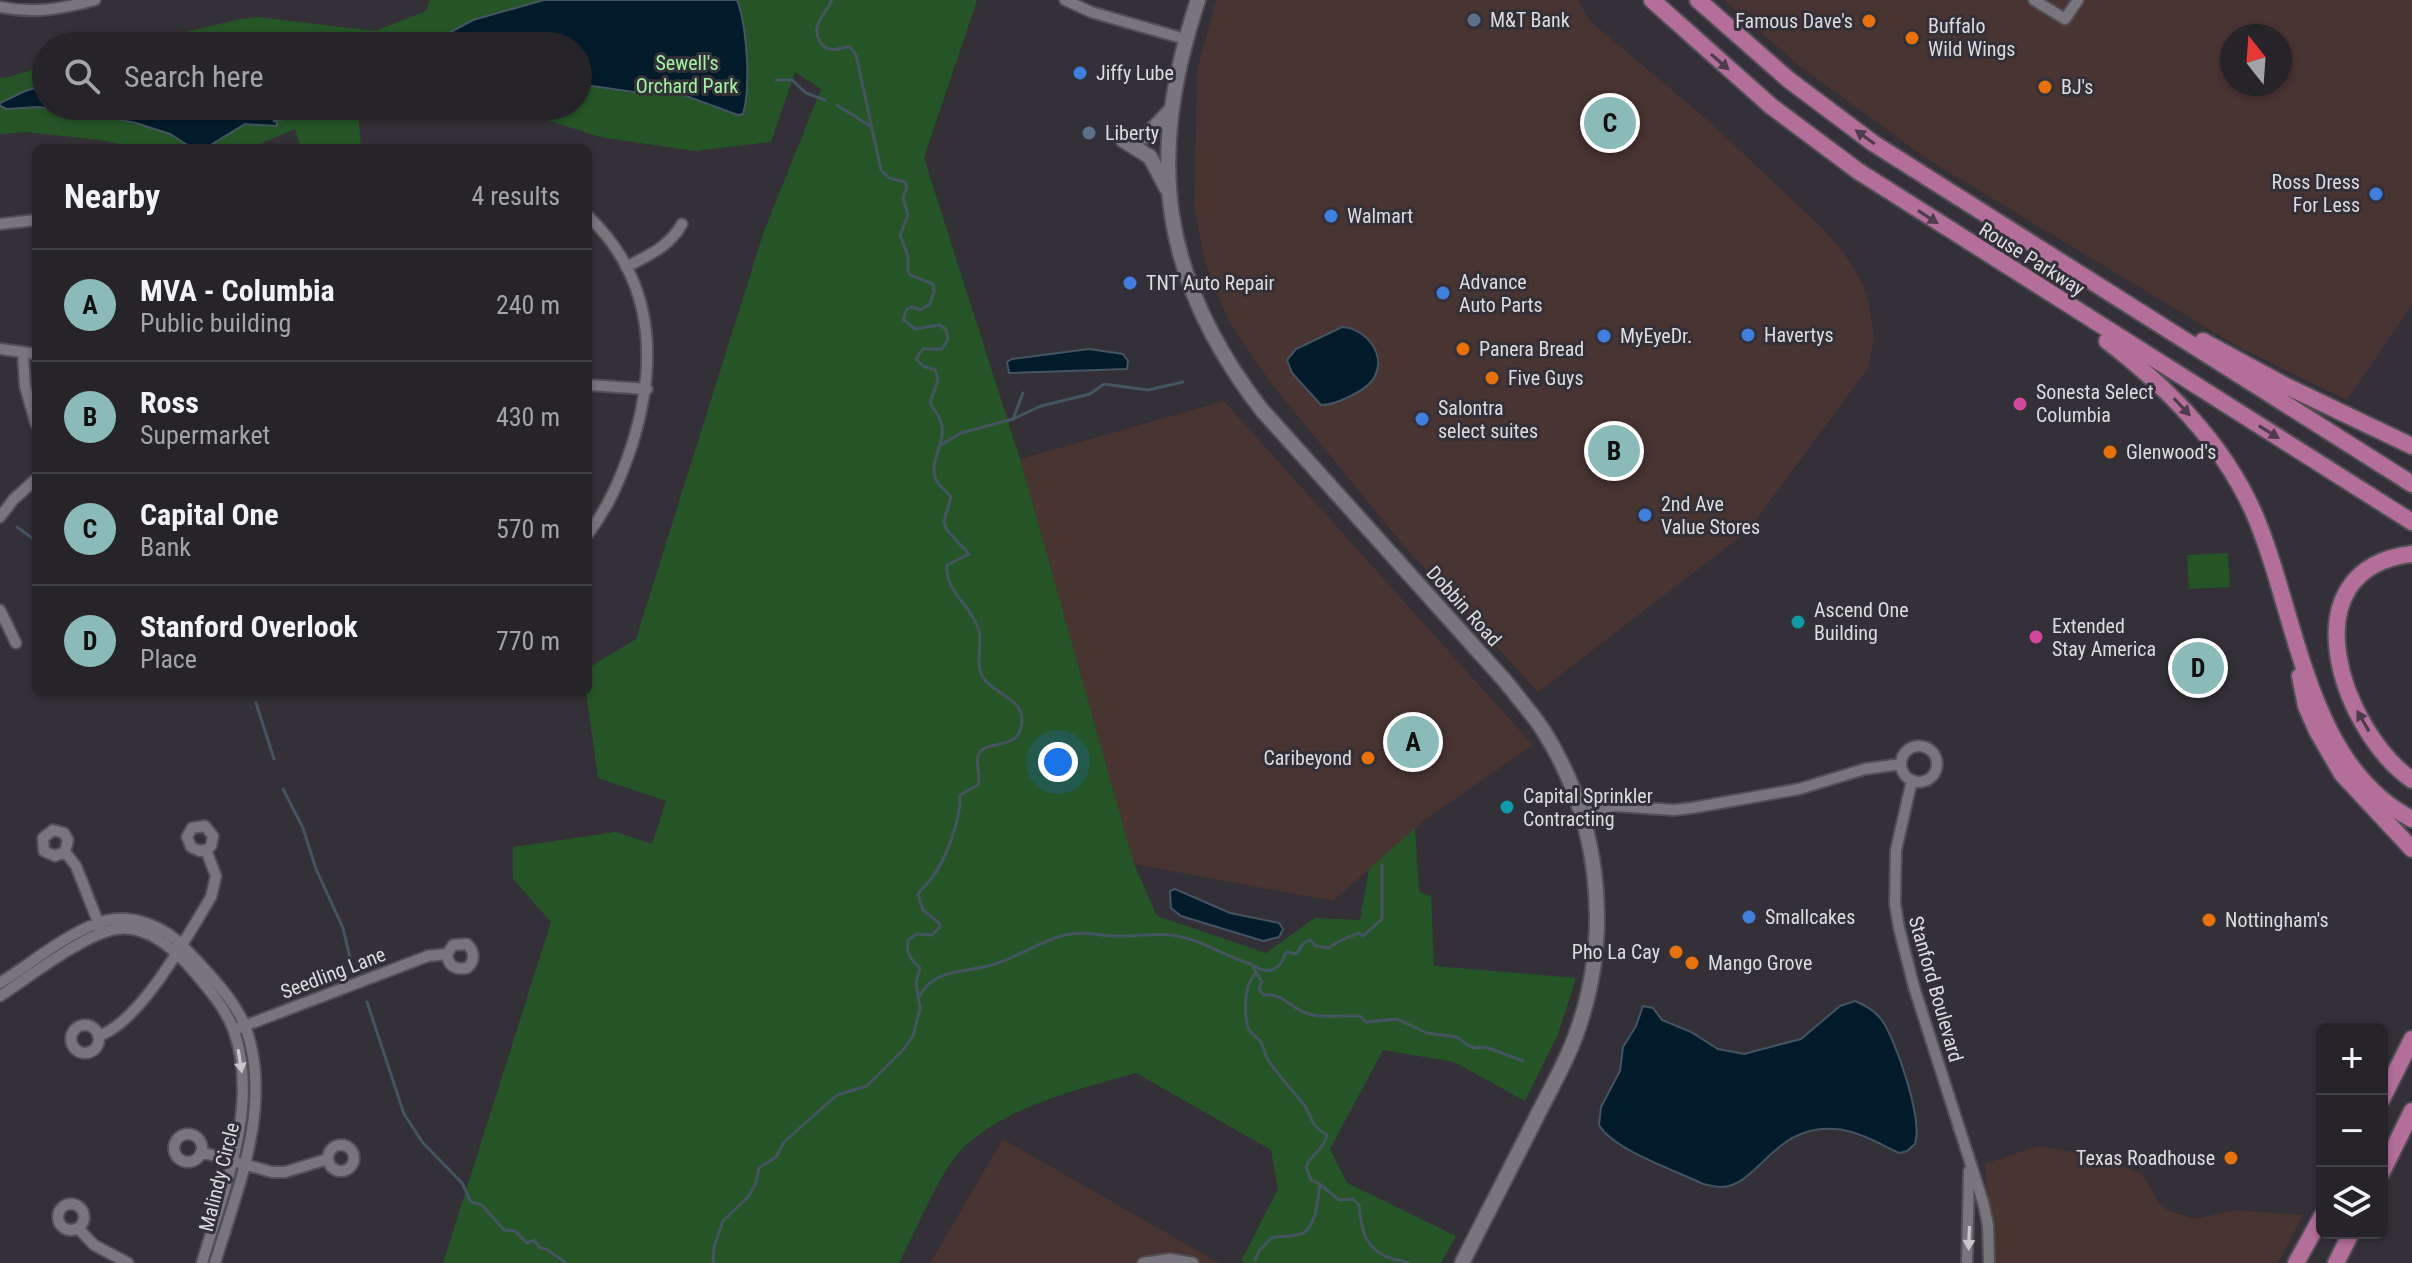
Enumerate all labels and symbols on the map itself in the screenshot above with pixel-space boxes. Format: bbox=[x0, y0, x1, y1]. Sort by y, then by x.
place label: M&T Bank bbox=[1490, 8, 1570, 32]
place label: Famous Dave's bbox=[1735, 9, 1853, 33]
marker: M&T Bank bbox=[1465, 11, 1483, 29]
marker: Famous Dave's bbox=[1860, 12, 1878, 30]
place label: Buffalo Wild Wings bbox=[1928, 14, 2015, 61]
north arrow bbox=[2220, 24, 2292, 96]
marker: Buffalo Wild Wings bbox=[1903, 29, 1921, 47]
park label: Sewell's Orchard Park bbox=[636, 51, 738, 98]
one-way arrow bbox=[1709, 53, 1729, 70]
place label: Jiffy Lube bbox=[1096, 61, 1174, 85]
marker: Jiffy Lube bbox=[1071, 64, 1089, 82]
place label: BJ's bbox=[2061, 75, 2093, 99]
marker: BJ's bbox=[2036, 78, 2054, 96]
pin: C bbox=[1584, 93, 1636, 153]
place label: Liberty bbox=[1105, 121, 1159, 145]
marker: Liberty bbox=[1080, 124, 1098, 142]
one-way arrow bbox=[1854, 130, 1875, 145]
place label: Ross Dress For Less bbox=[2272, 170, 2360, 217]
marker: Ross Dress For Less bbox=[2367, 185, 2385, 203]
place label: Walmart bbox=[1347, 204, 1413, 228]
marker: Walmart bbox=[1322, 207, 1340, 225]
one-way arrow bbox=[1917, 209, 1939, 224]
street label: Rouse Parkway bbox=[1975, 217, 2089, 301]
place label: Advance Auto Parts bbox=[1459, 270, 1543, 317]
place label: TNT Auto Repair bbox=[1146, 271, 1275, 295]
marker: TNT Auto Repair bbox=[1121, 274, 1139, 292]
marker: Advance Auto Parts bbox=[1434, 284, 1452, 302]
place label: Havertys bbox=[1764, 323, 1834, 347]
place label: MyEyeDr. bbox=[1620, 324, 1692, 348]
marker: Havertys bbox=[1739, 326, 1757, 344]
marker: MyEyeDr. bbox=[1595, 327, 1613, 345]
place label: Panera Bread bbox=[1479, 337, 1584, 361]
marker: Panera Bread bbox=[1454, 340, 1472, 358]
place label: Five Guys bbox=[1508, 366, 1584, 390]
marker: Five Guys bbox=[1483, 369, 1501, 387]
place label: Sonesta Select Columbia bbox=[2036, 380, 2154, 427]
marker: Sonesta Select Columbia bbox=[2011, 395, 2029, 413]
place label: Salontra select suites bbox=[1438, 396, 1538, 443]
one-way arrow bbox=[2173, 398, 2191, 417]
marker: Salontra select suites bbox=[1413, 410, 1431, 428]
pin: B bbox=[1588, 421, 1640, 481]
one-way arrow bbox=[2258, 424, 2280, 438]
place label: Glenwood's bbox=[2126, 440, 2216, 464]
marker: Glenwood's bbox=[2101, 443, 2119, 461]
place label: 2nd Ave Value Stores bbox=[1661, 492, 1760, 539]
marker: 2nd Ave Value Stores bbox=[1636, 506, 1654, 524]
street label: Dobbin Road bbox=[1422, 561, 1506, 651]
place label: Ascend One Building bbox=[1814, 598, 1909, 645]
marker: Ascend One Building bbox=[1789, 613, 1807, 631]
place label: Extended Stay America bbox=[2052, 614, 2156, 661]
marker: Extended Stay America bbox=[2027, 628, 2045, 646]
pin: D bbox=[2172, 638, 2224, 698]
one-way arrow bbox=[2356, 710, 2370, 732]
pin: A bbox=[1387, 712, 1439, 772]
your location bbox=[1038, 742, 1078, 782]
place label: Caribeyond bbox=[1263, 746, 1352, 770]
marker: Caribeyond bbox=[1359, 749, 1377, 767]
place label: Capital Sprinkler Contracting bbox=[1523, 784, 1653, 831]
marker: Capital Sprinkler Contracting bbox=[1498, 798, 1516, 816]
place label: Smallcakes bbox=[1765, 905, 1855, 929]
marker: Smallcakes bbox=[1740, 908, 1758, 926]
place label: Nottingham's bbox=[2225, 908, 2329, 932]
marker: Nottingham's bbox=[2200, 911, 2218, 929]
street label: Stanford Boulevard bbox=[1904, 913, 1968, 1065]
place label: Pho La Cay bbox=[1572, 940, 1660, 964]
street label: Seedling Lane bbox=[277, 942, 389, 1004]
marker: Pho La Cay bbox=[1667, 943, 1685, 961]
place label: Mango Grove bbox=[1708, 951, 1812, 975]
marker: Mango Grove bbox=[1683, 954, 1701, 972]
one-way arrow bbox=[234, 1049, 247, 1074]
street label: Malindy Circle bbox=[194, 1120, 244, 1234]
place label: Texas Roadhouse bbox=[2076, 1146, 2215, 1170]
marker: Texas Roadhouse bbox=[2222, 1149, 2240, 1167]
one-way arrow bbox=[1962, 1226, 1975, 1251]

